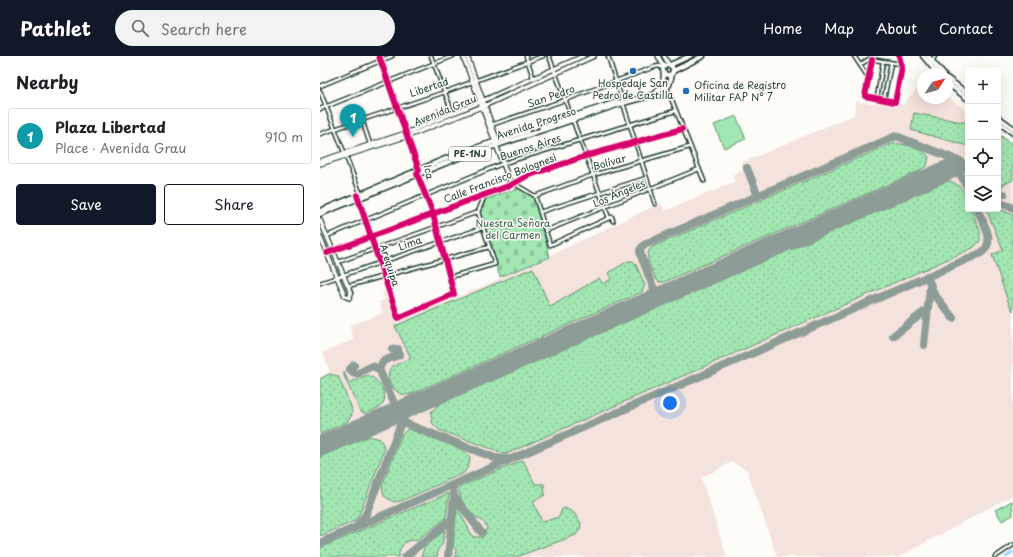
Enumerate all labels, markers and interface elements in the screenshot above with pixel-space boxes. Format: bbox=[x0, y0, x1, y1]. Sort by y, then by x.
search box bbox=[115, 10, 395, 46]
text: Pathlet bbox=[20, 14, 91, 42]
icon: search bbox=[129, 17, 151, 39]
text: Search here bbox=[161, 17, 247, 40]
text: Home bbox=[763, 18, 802, 39]
text: Map bbox=[824, 18, 854, 39]
text: About bbox=[876, 18, 917, 39]
text: Contact bbox=[939, 18, 993, 39]
marker: Hospedaje San Pedro de Castilla bbox=[628, 66, 638, 76]
north arrow bbox=[917, 68, 953, 104]
map controls bbox=[965, 68, 1001, 212]
button: + bbox=[965, 68, 1001, 104]
text: Nearby bbox=[16, 69, 78, 95]
street label: Libertad bbox=[407, 73, 450, 100]
place label: Hospedaje San Pedro de Castilla bbox=[593, 75, 674, 102]
place label: Oficina de Registro Militar FAP N° 7 bbox=[694, 77, 786, 104]
street label: San Pedro bbox=[525, 80, 577, 111]
marker: Oficina de Registro Militar FAP N° 7 bbox=[681, 86, 691, 96]
street label: Avenida Grau bbox=[411, 90, 478, 129]
street label: Avenida Progreso bbox=[494, 102, 578, 143]
pin: 1 bbox=[340, 104, 366, 137]
button: − bbox=[965, 104, 1001, 140]
text: Plaza Libertad bbox=[55, 115, 166, 138]
text: 1 bbox=[27, 127, 33, 146]
text: 910 m bbox=[265, 127, 303, 146]
street label: Buenos Aires bbox=[497, 129, 563, 164]
text: Place · Avenida Grau bbox=[55, 138, 186, 157]
button: locate bbox=[965, 140, 1001, 176]
road number: PE-1NJ bbox=[449, 147, 491, 161]
street label: Calle Francisco Bolognesi bbox=[441, 149, 559, 206]
street label: Bolívar bbox=[590, 149, 628, 173]
street label: Ica bbox=[421, 163, 439, 181]
street label: Los Ángeles bbox=[590, 175, 648, 210]
button: layers bbox=[965, 176, 1001, 212]
button: Save bbox=[16, 184, 156, 225]
button: Share bbox=[164, 184, 304, 225]
park label: Nuestra Señora del Carmen bbox=[476, 215, 551, 242]
street label: Lima bbox=[396, 231, 424, 253]
street label: Arequipa bbox=[377, 242, 405, 289]
your location bbox=[660, 393, 680, 413]

